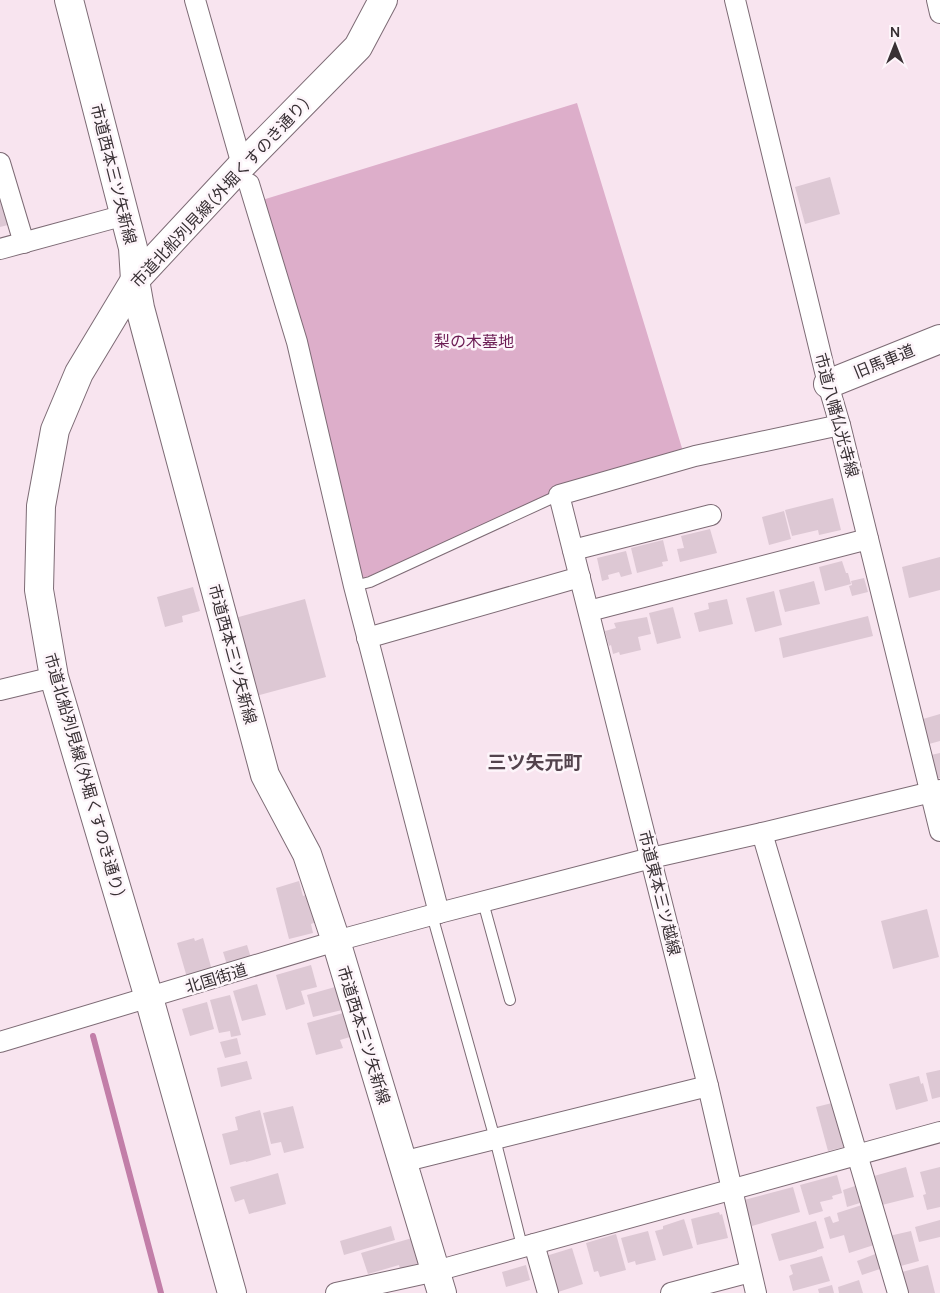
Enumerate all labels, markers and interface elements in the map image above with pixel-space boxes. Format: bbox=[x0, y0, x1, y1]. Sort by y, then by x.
north arrow bbox=[870, 20, 920, 70]
text: N bbox=[890, 22, 900, 41]
street label: 市道北船列見線(外堀くすのき通り) bbox=[126, 92, 314, 292]
street label: 市道西本三ツ矢新線 bbox=[86, 101, 142, 247]
park label: 梨の木墓地 bbox=[434, 330, 514, 352]
street label: 旧馬車道 bbox=[850, 339, 918, 383]
street label: 市道八幡仏光寺線 bbox=[810, 350, 864, 480]
street label: 市道西本三ツ矢新線 bbox=[204, 582, 262, 726]
street label: 市道北船列見線(外堀くすのき通り) bbox=[40, 650, 130, 900]
district label: 三ツ矢元町 bbox=[487, 749, 583, 775]
street label: 市道東本三ツ越線 bbox=[634, 828, 686, 958]
street label: 北国街道 bbox=[182, 958, 250, 998]
street label: 市道西本三ツ矢新線 bbox=[332, 963, 396, 1107]

